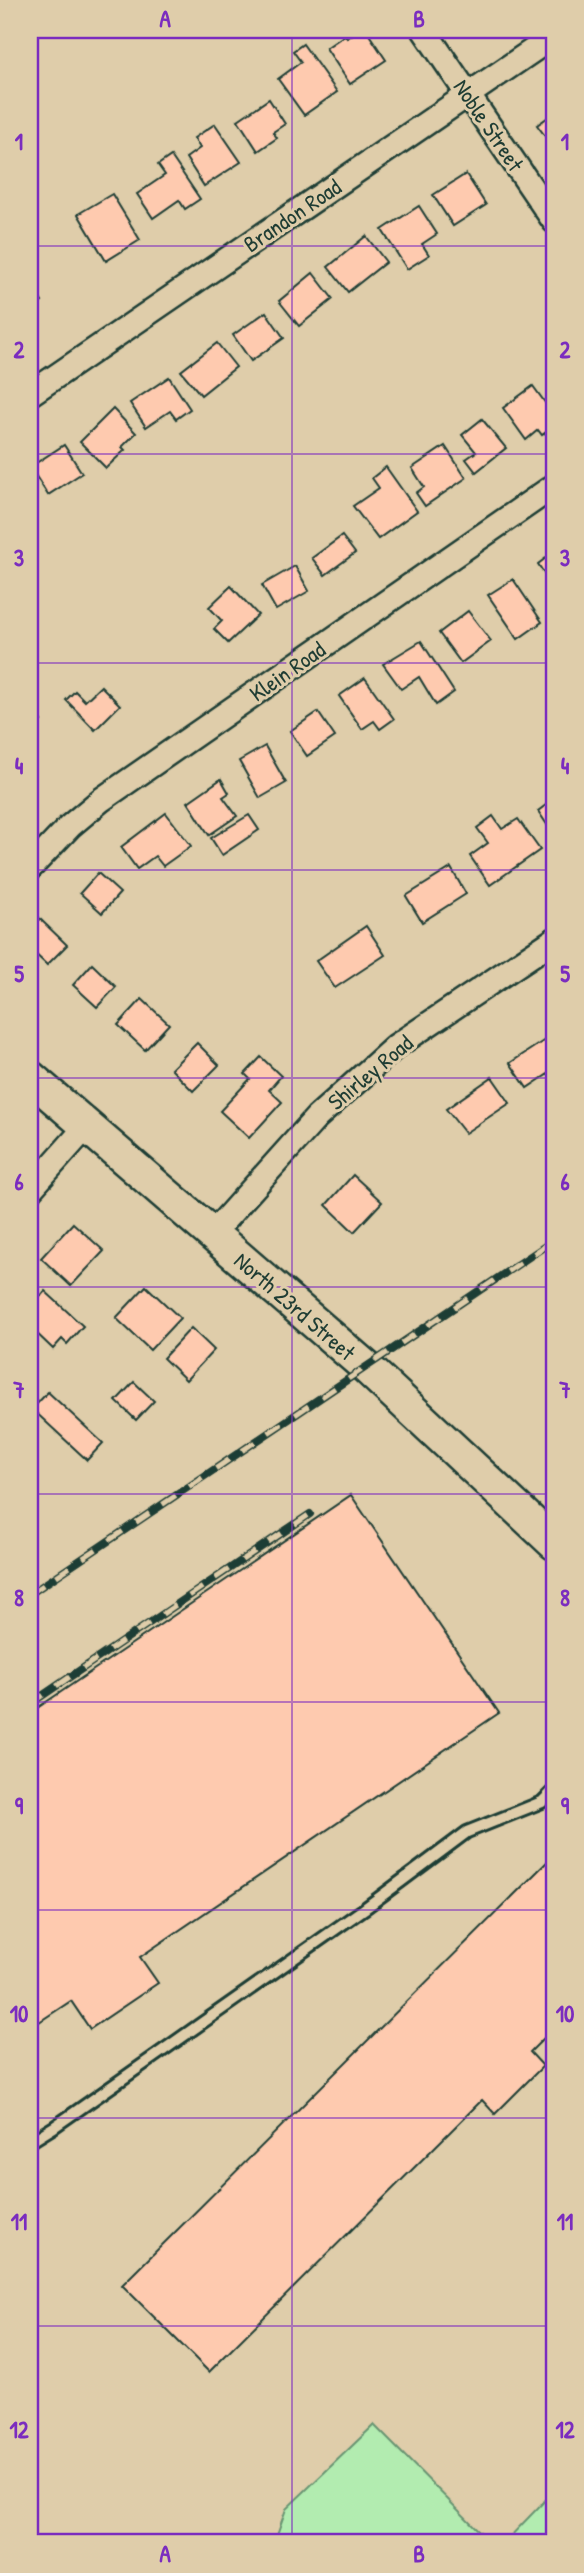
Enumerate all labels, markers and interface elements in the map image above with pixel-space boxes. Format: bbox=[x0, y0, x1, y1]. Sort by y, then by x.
text: A bbox=[159, 3, 171, 34]
text: B bbox=[413, 3, 425, 34]
street label: Noble Street bbox=[447, 73, 532, 178]
text: 1 bbox=[15, 126, 23, 157]
text: 1 bbox=[561, 126, 569, 157]
street label: Brandon Road bbox=[237, 171, 347, 259]
text: 2 bbox=[14, 334, 25, 365]
text: 2 bbox=[560, 334, 571, 365]
text: 3 bbox=[14, 542, 24, 573]
text: 3 bbox=[560, 542, 570, 573]
street label: Klein Road bbox=[243, 634, 331, 708]
text: 4 bbox=[15, 750, 24, 781]
text: 4 bbox=[561, 750, 570, 781]
text: 5 bbox=[14, 958, 24, 989]
text: 5 bbox=[560, 958, 570, 989]
street label: Shirley Road bbox=[321, 1027, 419, 1117]
text: 6 bbox=[14, 1166, 24, 1197]
text: 6 bbox=[560, 1166, 570, 1197]
street label: North 23rd Street bbox=[228, 1245, 363, 1368]
text: 7 bbox=[12, 1374, 25, 1405]
text: 7 bbox=[558, 1374, 571, 1405]
text: 8 bbox=[14, 1582, 24, 1613]
text: 8 bbox=[560, 1582, 570, 1613]
text: 9 bbox=[15, 1790, 24, 1821]
text: 9 bbox=[561, 1790, 570, 1821]
text: 10 bbox=[10, 1998, 28, 2029]
text: 10 bbox=[556, 1998, 574, 2029]
text: 11 bbox=[11, 2206, 27, 2237]
text: 11 bbox=[557, 2206, 573, 2237]
text: 12 bbox=[9, 2414, 29, 2445]
text: 12 bbox=[555, 2414, 575, 2445]
text: A bbox=[159, 2538, 171, 2569]
text: B bbox=[413, 2538, 425, 2569]

